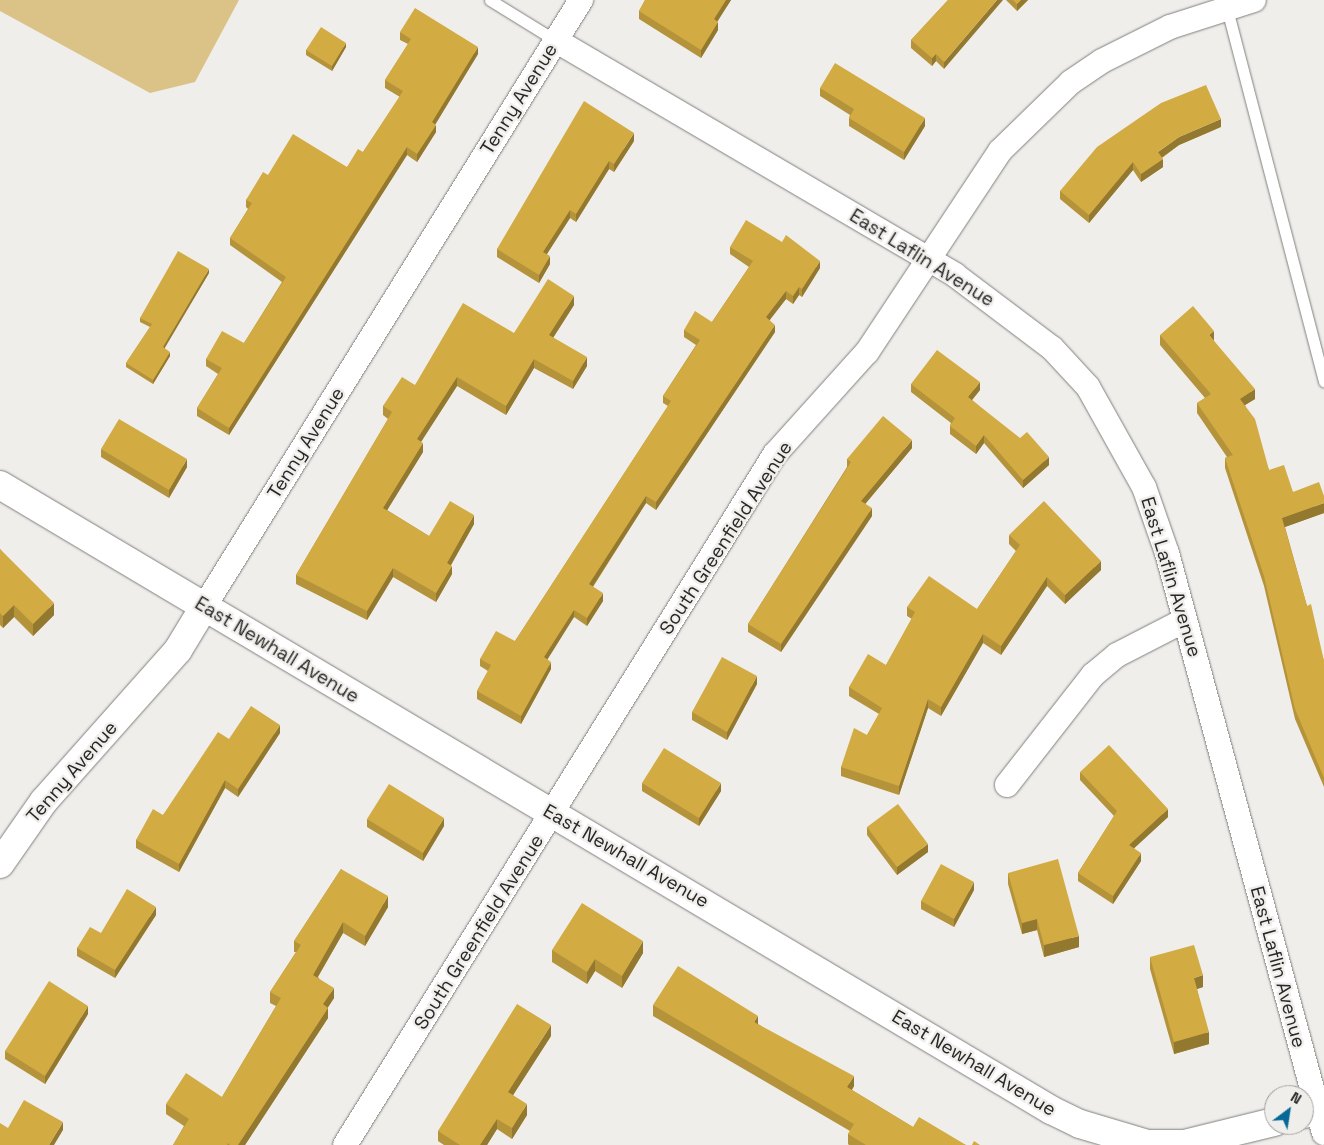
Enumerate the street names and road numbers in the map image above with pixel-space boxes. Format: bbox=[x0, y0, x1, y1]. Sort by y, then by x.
street label: Tenny Avenue bbox=[476, 39, 562, 159]
street label: East Laflin Avenue bbox=[845, 204, 999, 312]
street label: Tenny Avenue bbox=[263, 383, 349, 503]
street label: South Greenfield Avenue bbox=[655, 437, 797, 639]
street label: East Laflin Avenue bbox=[1136, 494, 1206, 660]
street label: East Newhall Avenue bbox=[191, 592, 363, 708]
street label: Tenny Avenue bbox=[22, 716, 122, 828]
street label: East Newhall Avenue bbox=[539, 799, 713, 913]
street label: South Greenfield Avenue bbox=[409, 830, 549, 1034]
street label: East Laflin Avenue bbox=[1245, 884, 1311, 1050]
street label: East Newhall Avenue bbox=[888, 1005, 1060, 1121]

